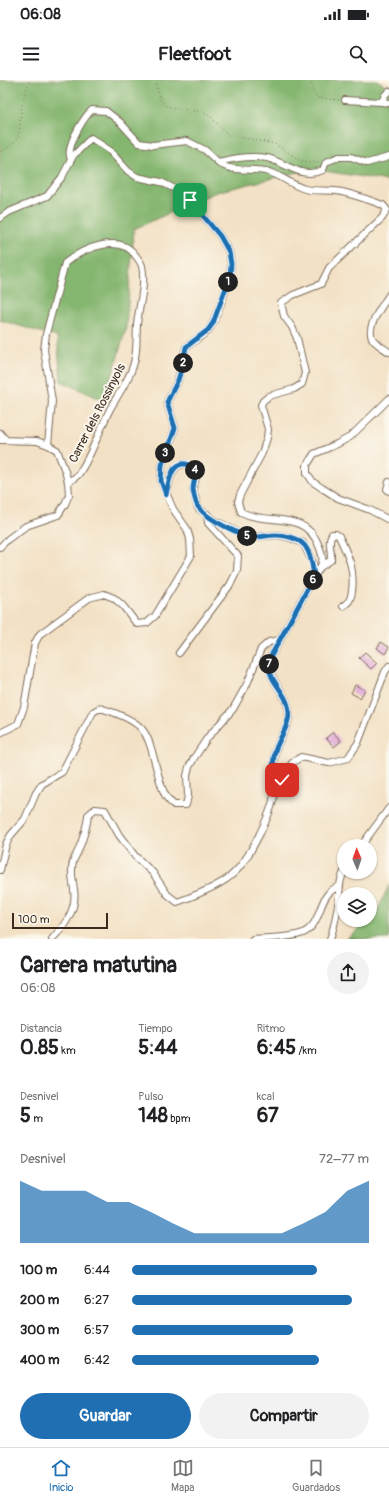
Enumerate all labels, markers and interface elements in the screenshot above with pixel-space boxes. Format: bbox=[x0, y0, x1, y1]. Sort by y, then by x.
text: 06:08 bbox=[20, 5, 61, 24]
icon: menu bbox=[20, 43, 42, 65]
text: Fleetfoot bbox=[158, 43, 231, 66]
icon: search bbox=[347, 43, 369, 65]
pin bbox=[173, 183, 207, 217]
icon: arrive bbox=[179, 189, 201, 211]
pin: 1 bbox=[218, 272, 238, 292]
text: 1 bbox=[226, 275, 230, 288]
pin: 2 bbox=[173, 353, 193, 373]
text: 2 bbox=[180, 356, 186, 369]
street label: Carrer dels Rossinyols bbox=[66, 361, 129, 465]
pin: 3 bbox=[155, 443, 175, 463]
text: 3 bbox=[162, 446, 168, 459]
pin: 4 bbox=[185, 460, 205, 480]
text: 4 bbox=[192, 463, 198, 476]
pin: 5 bbox=[237, 526, 257, 546]
text: 5 bbox=[244, 529, 250, 542]
pin: 6 bbox=[303, 570, 323, 590]
text: 6 bbox=[310, 573, 316, 586]
pin: 7 bbox=[259, 654, 279, 674]
text: 7 bbox=[266, 657, 272, 670]
pin bbox=[265, 763, 299, 797]
icon: check bbox=[271, 769, 293, 791]
north arrow bbox=[337, 839, 377, 879]
map controls bbox=[337, 839, 377, 927]
button: layers bbox=[337, 887, 377, 927]
scale bar bbox=[12, 911, 108, 930]
text: 100 m bbox=[18, 913, 49, 926]
text: Carrera matutina bbox=[20, 951, 177, 979]
button: share bbox=[327, 952, 369, 994]
text: 06:08 bbox=[20, 980, 55, 996]
text: Distancia bbox=[20, 1022, 62, 1035]
text: Tiempo bbox=[138, 1022, 173, 1035]
text: Ritmo bbox=[257, 1022, 285, 1035]
text: 0.85 bbox=[20, 1035, 59, 1060]
text: 5:44 bbox=[138, 1035, 178, 1060]
text: 6:45 bbox=[257, 1035, 296, 1060]
text: km bbox=[59, 1044, 76, 1057]
text: /km bbox=[296, 1044, 317, 1057]
text: Desnivel bbox=[20, 1090, 59, 1103]
text: Pulso bbox=[138, 1090, 163, 1103]
text: kcal bbox=[257, 1090, 275, 1103]
text: 5 bbox=[20, 1103, 31, 1128]
text: 148 bbox=[138, 1103, 168, 1128]
text: 67 bbox=[257, 1103, 279, 1128]
text: m bbox=[31, 1112, 43, 1125]
text: bpm bbox=[168, 1112, 191, 1125]
text: Desnivel bbox=[20, 1151, 66, 1167]
text: 72–77 m bbox=[319, 1151, 369, 1167]
text: 100 m bbox=[20, 1262, 57, 1278]
text: 6:44 bbox=[84, 1262, 110, 1278]
text: 200 m bbox=[20, 1292, 59, 1308]
text: 6:27 bbox=[84, 1292, 109, 1308]
text: 300 m bbox=[20, 1322, 59, 1338]
text: 6:57 bbox=[84, 1322, 109, 1338]
text: 400 m bbox=[20, 1352, 60, 1368]
text: 6:42 bbox=[84, 1352, 110, 1368]
button: Guardar bbox=[20, 1393, 191, 1439]
button: Compartir bbox=[199, 1393, 369, 1439]
tab: Inicio bbox=[49, 1457, 74, 1494]
tab: Mapa bbox=[171, 1457, 194, 1494]
tab: Guardados bbox=[292, 1457, 340, 1494]

